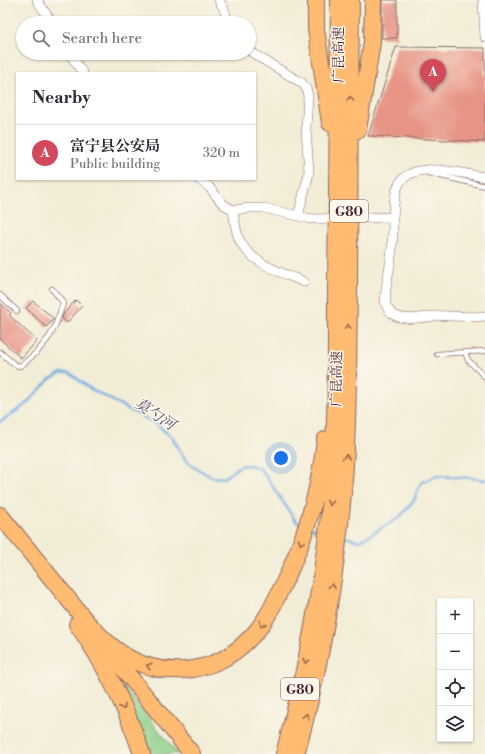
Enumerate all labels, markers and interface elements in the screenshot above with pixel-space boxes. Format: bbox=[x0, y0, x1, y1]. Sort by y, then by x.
search box bbox=[16, 16, 256, 60]
icon: search bbox=[30, 27, 52, 49]
street label: 广昆高速 bbox=[330, 27, 348, 83]
text: Search here bbox=[62, 29, 142, 48]
pin: A bbox=[420, 59, 446, 92]
text: Nearby bbox=[32, 87, 91, 109]
one-way arrow bbox=[346, 96, 354, 102]
text: 富宁县公安局 bbox=[70, 137, 160, 156]
text: A bbox=[40, 145, 50, 161]
text: 320 m bbox=[203, 145, 240, 161]
text: Public building bbox=[70, 156, 160, 172]
road number: G80 bbox=[330, 200, 368, 222]
one-way arrow bbox=[344, 324, 353, 330]
street label: 广昆高速 bbox=[328, 351, 346, 407]
water label: 莫勺河 bbox=[131, 394, 181, 436]
your location bbox=[271, 448, 291, 468]
one-way arrow bbox=[341, 454, 350, 460]
one-way arrow bbox=[326, 500, 335, 506]
one-way arrow bbox=[298, 539, 306, 546]
one-way arrow bbox=[327, 583, 336, 589]
map controls bbox=[437, 598, 473, 742]
button: + bbox=[437, 598, 473, 634]
one-way arrow bbox=[260, 619, 267, 626]
button: − bbox=[437, 634, 473, 670]
one-way arrow bbox=[303, 658, 311, 664]
one-way arrow bbox=[145, 662, 152, 671]
button: locate bbox=[437, 670, 473, 706]
road number: G80 bbox=[281, 678, 319, 700]
one-way arrow bbox=[118, 703, 126, 710]
button: layers bbox=[437, 706, 473, 742]
one-way arrow bbox=[302, 713, 310, 719]

